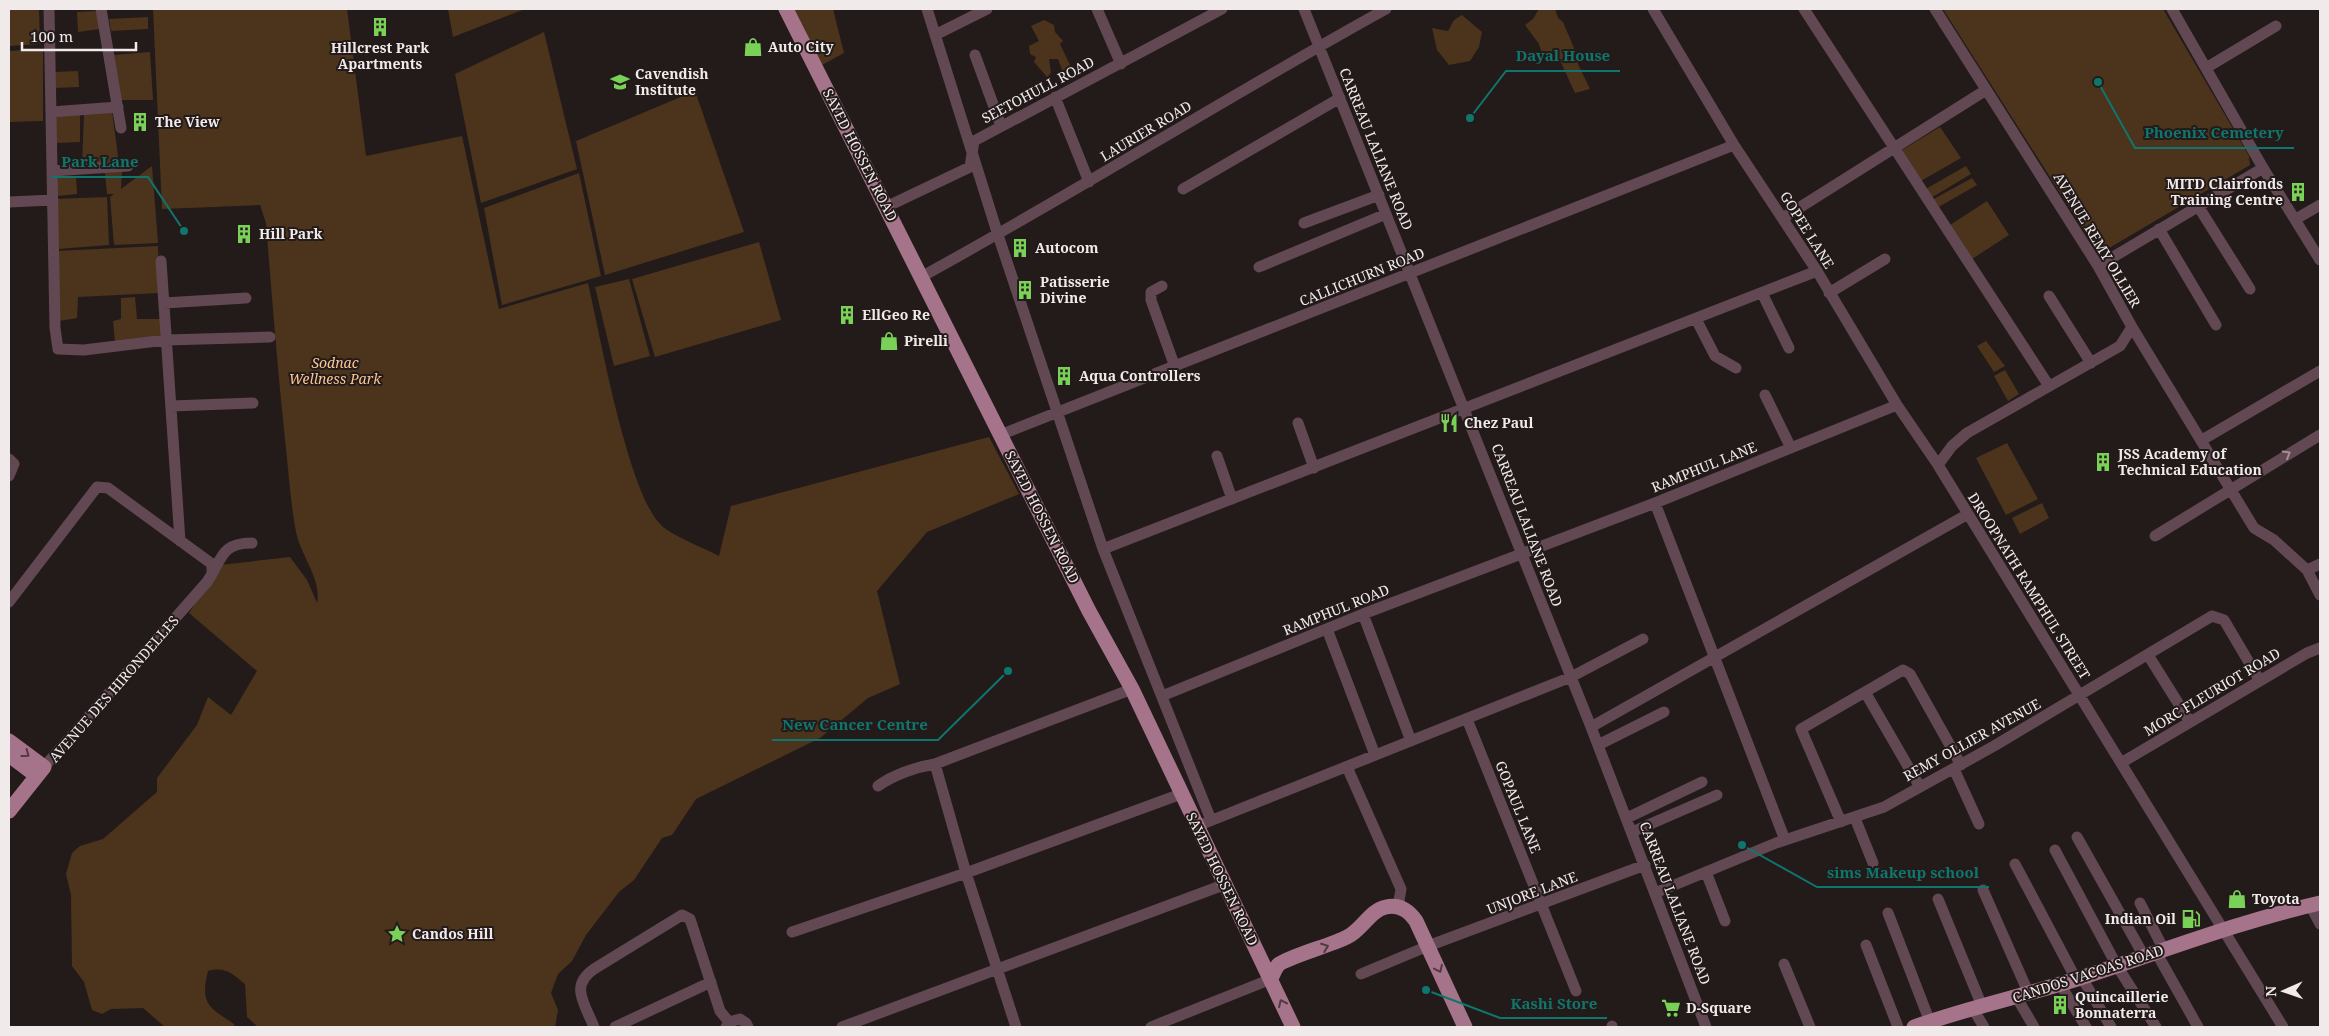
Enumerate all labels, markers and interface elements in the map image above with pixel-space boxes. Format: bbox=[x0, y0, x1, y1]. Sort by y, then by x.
building icon: Hillcrest Park Apartments bbox=[369, 16, 391, 38]
scale bar bbox=[22, 20, 136, 52]
text: 100 m bbox=[30, 26, 73, 46]
shop icon: Auto City bbox=[742, 36, 764, 58]
place label: Auto City bbox=[768, 37, 834, 56]
place label: Hillcrest Park Apartments bbox=[331, 38, 429, 73]
callout: Dayal House bbox=[1506, 41, 1620, 71]
text: Dayal House bbox=[1516, 45, 1610, 65]
street label: SEETOHULL ROAD bbox=[978, 52, 1097, 127]
place label: Cavendish Institute bbox=[635, 64, 709, 99]
street label: CARREAU LALIANE ROAD bbox=[1335, 65, 1418, 233]
school or university icon: Cavendish Institute bbox=[609, 71, 631, 93]
street label: SAYED HOSSEN ROAD bbox=[819, 85, 902, 224]
street label: LAURIER ROAD bbox=[1097, 96, 1195, 165]
building icon: The View bbox=[129, 111, 151, 133]
place label: The View bbox=[155, 112, 220, 131]
callout: Phoenix Cemetery bbox=[2135, 118, 2294, 148]
text: Phoenix Cemetery bbox=[2144, 122, 2284, 142]
callout: Park Lane bbox=[51, 147, 148, 177]
text: Park Lane bbox=[61, 151, 139, 171]
street label: AVENUE REMY OLLIER bbox=[2050, 169, 2146, 311]
place label: MITD Clairfonds Training Centre bbox=[2166, 174, 2283, 209]
building icon: MITD Clairfonds Training Centre bbox=[2287, 181, 2309, 203]
street label: GOPEE LANE bbox=[1776, 187, 1839, 272]
building icon: Hill Park bbox=[233, 223, 255, 245]
place label: Hill Park bbox=[259, 224, 323, 243]
building icon: Autocom bbox=[1009, 237, 1031, 259]
place label: Autocom bbox=[1035, 238, 1099, 257]
street label: CALLICHURN ROAD bbox=[1296, 243, 1427, 310]
place label: Patisserie Divine bbox=[1040, 272, 1110, 307]
building icon: Patisserie Divine bbox=[1014, 279, 1036, 301]
building icon: EllGeo Re bbox=[836, 304, 858, 326]
place label: EllGeo Re bbox=[862, 305, 930, 324]
shop icon: Pirelli bbox=[878, 330, 900, 352]
place label: Pirelli bbox=[904, 331, 948, 350]
park label: Sodnac Wellness Park bbox=[289, 353, 382, 388]
building icon: Aqua Controllers bbox=[1053, 365, 1075, 387]
place label: Aqua Controllers bbox=[1079, 366, 1201, 385]
restaurant icon: Chez Paul bbox=[1438, 412, 1460, 434]
place label: Chez Paul bbox=[1464, 413, 1533, 432]
street label: RAMPHUL LANE bbox=[1648, 437, 1760, 496]
street label: CARREAU LALIANE ROAD bbox=[1488, 441, 1567, 609]
place label: JSS Academy of Technical Education bbox=[2117, 444, 2262, 479]
street label: SAYED HOSSEN ROAD bbox=[1001, 447, 1084, 586]
building icon: JSS Academy of Technical Education bbox=[2092, 451, 2114, 473]
one-way arrow bbox=[2282, 451, 2291, 461]
street label: DROOPNATH RAMPHUL STREET bbox=[1964, 489, 2095, 683]
street label: RAMPHUL ROAD bbox=[1280, 580, 1392, 640]
street label: AVENUE DES HIRONDELLES bbox=[44, 611, 183, 766]
street label: MORC FLEURIOT ROAD bbox=[2140, 643, 2284, 740]
street label: REMY OLLIER AVENUE bbox=[1900, 694, 2044, 785]
callout: New Cancer Centre bbox=[772, 710, 938, 740]
text: New Cancer Centre bbox=[782, 714, 928, 734]
one-way arrow bbox=[21, 748, 30, 757]
street label: GOPAUL LANE bbox=[1491, 758, 1546, 856]
street label: SAYED HOSSEN ROAD bbox=[1182, 809, 1263, 949]
street label: CARREAU LALIANE ROAD bbox=[1636, 819, 1715, 987]
callout: sims Makeup school bbox=[1817, 857, 1989, 887]
text: sims Makeup school bbox=[1827, 862, 1980, 882]
street label: UNJORE LANE bbox=[1484, 866, 1580, 919]
shop icon: Toyota bbox=[2226, 888, 2248, 910]
place label: Toyota bbox=[2252, 889, 2300, 908]
fuel station icon: Indian Oil bbox=[2180, 908, 2202, 930]
place label: Indian Oil bbox=[2105, 909, 2176, 928]
place icon: Candos Hill bbox=[386, 923, 408, 945]
place label: Candos Hill bbox=[412, 924, 493, 943]
street label: CANDOS VACOAS ROAD bbox=[2010, 940, 2166, 1007]
one-way arrow bbox=[1320, 942, 1329, 953]
one-way arrow bbox=[1432, 964, 1443, 973]
north arrow bbox=[2259, 966, 2309, 1016]
text: N bbox=[2261, 986, 2280, 997]
place label: Quincaillerie Bonnaterra bbox=[2075, 987, 2168, 1022]
callout: Kashi Store bbox=[1500, 988, 1607, 1018]
text: Kashi Store bbox=[1511, 993, 1597, 1013]
building icon: Quincaillerie Bonnaterra bbox=[2049, 994, 2071, 1016]
supermarket icon: D-Square bbox=[1660, 997, 1682, 1019]
place label: D-Square bbox=[1686, 998, 1751, 1017]
one-way arrow bbox=[1278, 999, 1288, 1008]

